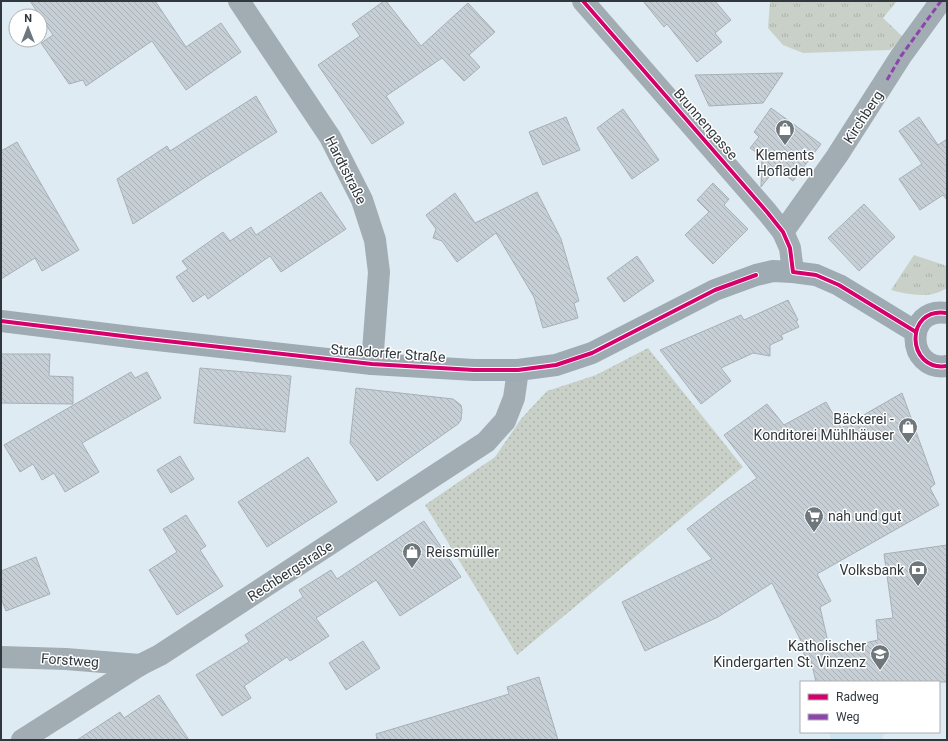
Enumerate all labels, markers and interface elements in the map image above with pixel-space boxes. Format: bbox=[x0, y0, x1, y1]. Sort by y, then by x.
north arrow bbox=[8, 8, 48, 48]
text: N bbox=[24, 12, 32, 25]
street label: Brunnengasse bbox=[671, 85, 741, 163]
street label: Kirchberg bbox=[840, 88, 886, 146]
shop icon: Klements Hofladen bbox=[774, 118, 796, 146]
street label: Hardtstraße bbox=[322, 133, 370, 207]
place label: Klements Hofladen bbox=[756, 147, 814, 179]
street label: Straßdorfer Straße bbox=[330, 341, 446, 365]
place label: Bäckerei - Konditorei Mühlhäuser bbox=[754, 411, 894, 443]
shop icon: Bäckerei - Konditorei Mühlhäuser bbox=[897, 416, 919, 444]
supermarket icon: nah und gut bbox=[803, 505, 825, 533]
place label: nah und gut bbox=[828, 508, 902, 524]
street label: Rechbergstraße bbox=[244, 537, 336, 605]
shop icon: Reissmüller bbox=[401, 541, 423, 569]
place label: Reissmüller bbox=[426, 544, 499, 560]
bank icon: Volksbank bbox=[907, 559, 929, 587]
place label: Volksbank bbox=[839, 562, 905, 578]
place label: Katholischer Kindergarten St. Vinzenz bbox=[713, 638, 866, 670]
school or university icon: Katholischer Kindergarten St. Vinzenz bbox=[869, 643, 891, 671]
street label: Forstweg bbox=[41, 650, 99, 670]
legend bbox=[800, 681, 940, 733]
text: Radweg bbox=[836, 690, 879, 704]
text: Weg bbox=[836, 710, 860, 724]

